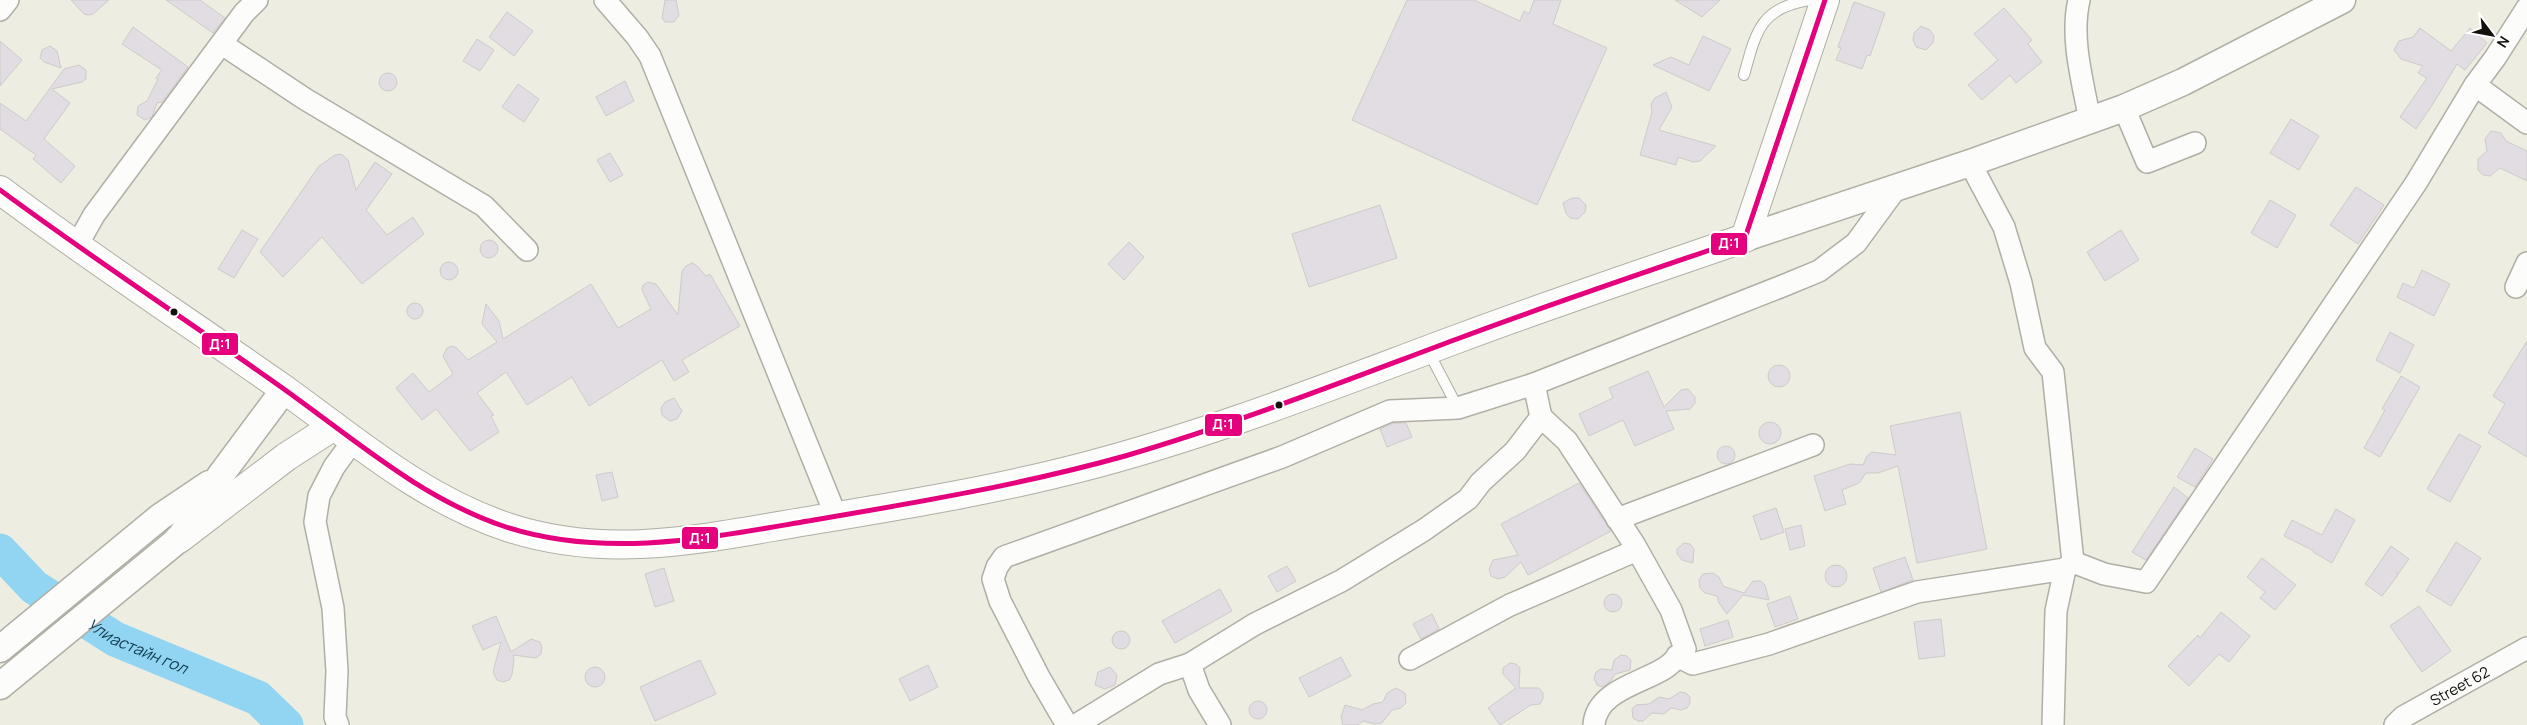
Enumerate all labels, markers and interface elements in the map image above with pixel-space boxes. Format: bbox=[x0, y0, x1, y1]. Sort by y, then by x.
north arrow bbox=[2467, 10, 2517, 60]
text: N bbox=[2493, 33, 2514, 51]
line badge: Д:1 bbox=[1710, 232, 1748, 256]
text: Д:1 bbox=[1718, 233, 1740, 252]
unlabelled marker bbox=[169, 307, 179, 317]
line badge: Д:1 bbox=[201, 332, 239, 356]
text: Д:1 bbox=[209, 334, 231, 353]
unlabelled marker bbox=[1274, 400, 1284, 410]
line badge: Д:1 bbox=[1204, 413, 1243, 437]
text: Д:1 bbox=[1212, 414, 1234, 433]
line badge: Д:1 bbox=[681, 526, 719, 550]
text: Д:1 bbox=[689, 528, 711, 547]
water label: Улиастайн гол bbox=[83, 613, 193, 679]
street label: Street 62 bbox=[2426, 661, 2493, 711]

